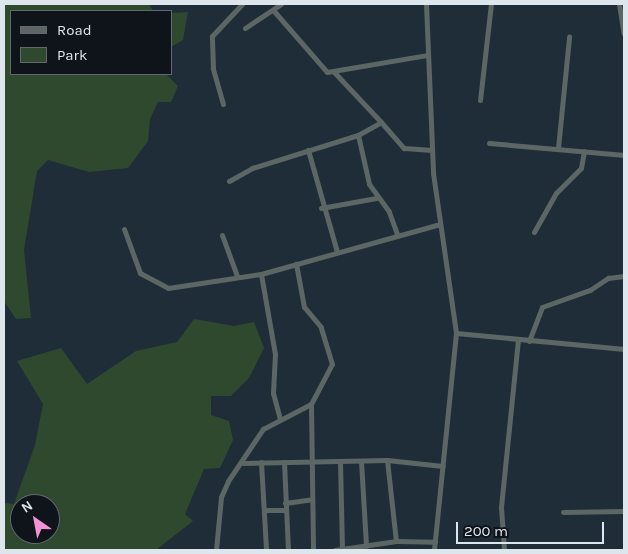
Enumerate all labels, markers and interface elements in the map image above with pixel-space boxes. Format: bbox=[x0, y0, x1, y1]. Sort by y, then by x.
legend bbox=[10, 10, 172, 75]
text: Road bbox=[57, 21, 92, 39]
text: Park bbox=[57, 46, 87, 64]
north arrow bbox=[10, 494, 60, 544]
text: N bbox=[18, 497, 36, 517]
scale bar bbox=[458, 512, 606, 544]
text: 200 m bbox=[464, 522, 508, 540]

